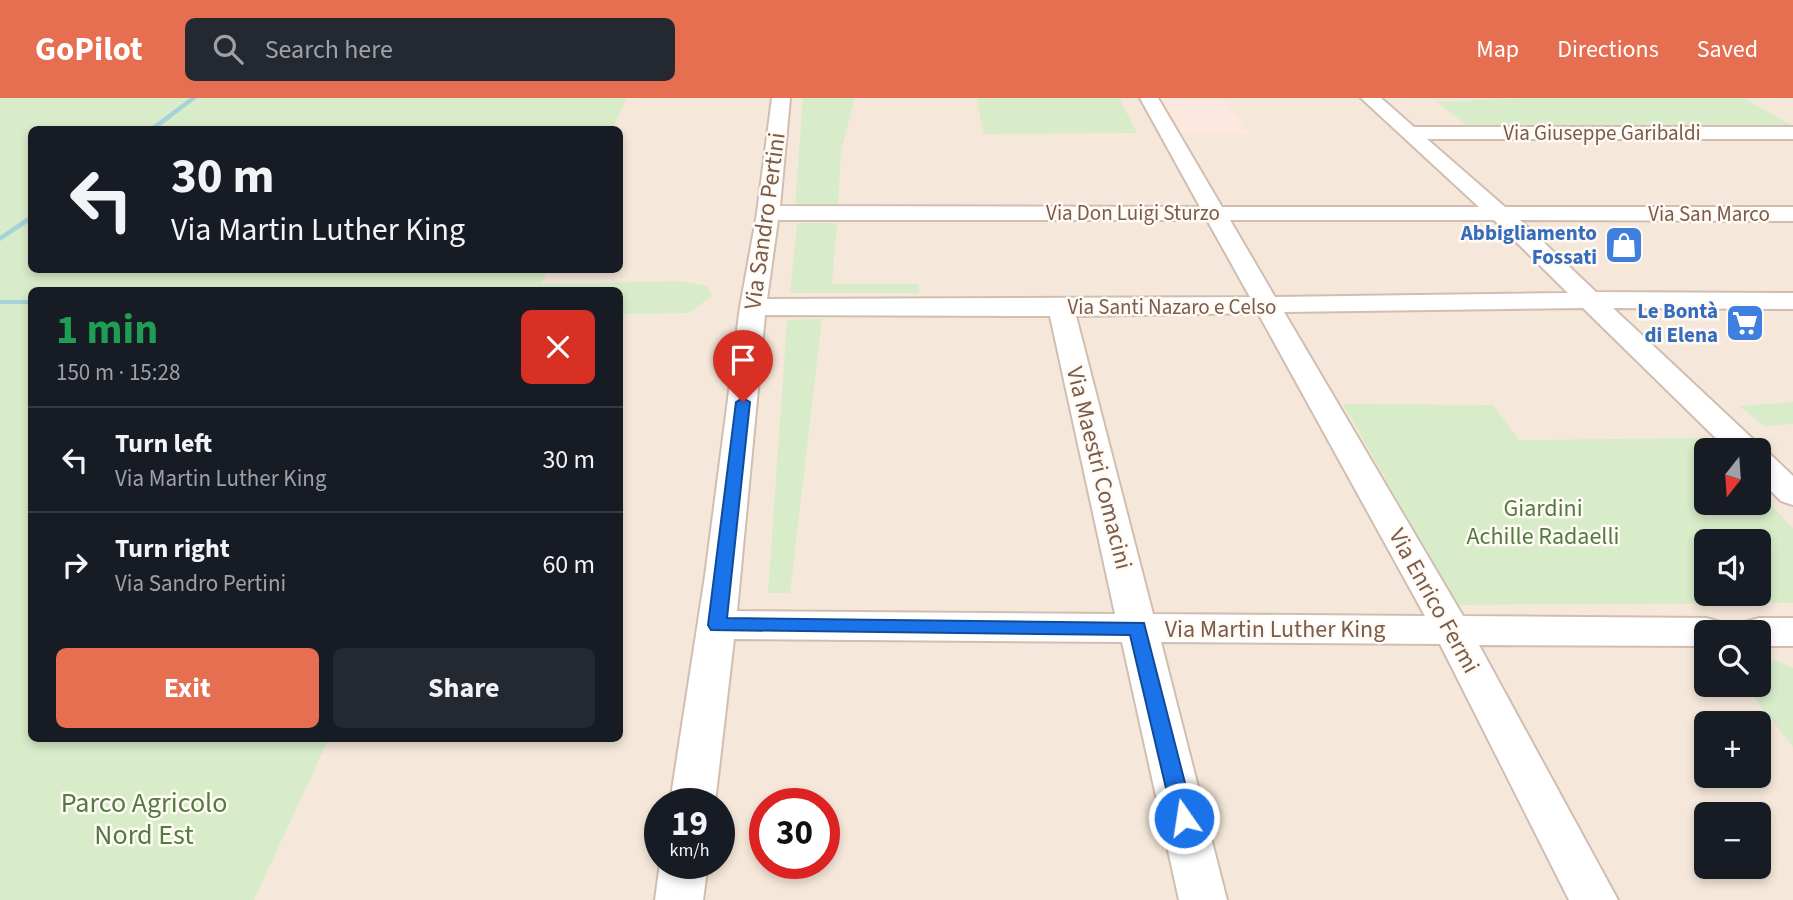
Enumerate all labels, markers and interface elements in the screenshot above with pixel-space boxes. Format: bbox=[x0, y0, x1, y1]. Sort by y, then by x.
search box bbox=[185, 18, 675, 81]
text: GoPilot bbox=[35, 26, 143, 73]
icon: search bbox=[209, 30, 247, 68]
text: Search here bbox=[265, 31, 393, 68]
text: Map bbox=[1476, 32, 1519, 67]
text: Directions bbox=[1557, 32, 1659, 67]
text: Saved bbox=[1697, 32, 1758, 67]
street label: Via Giuseppe Garibaldi bbox=[1503, 118, 1701, 148]
street label: Via Sandro Pertini bbox=[735, 130, 795, 312]
text: 30 m bbox=[171, 142, 275, 212]
icon: left bbox=[56, 154, 147, 245]
street label: Via Don Luigi Sturzo bbox=[1046, 198, 1220, 228]
street label: Via San Marco bbox=[1648, 199, 1770, 229]
text: Via Martin Luther King bbox=[171, 207, 465, 253]
place label: Abbigliamento Fossati bbox=[1460, 218, 1597, 272]
shop icon: Abbigliamento Fossati bbox=[1603, 224, 1645, 266]
street label: Via Santi Nazaro e Celso bbox=[1068, 292, 1276, 322]
place label: Le Bontà di Elena bbox=[1637, 296, 1718, 350]
text: 1 min bbox=[56, 300, 158, 360]
supermarket icon: Le Bontà di Elena bbox=[1724, 302, 1766, 344]
button: close bbox=[521, 310, 595, 384]
pin bbox=[713, 330, 773, 402]
icon: arrive bbox=[724, 341, 762, 379]
text: 150 m · 15:28 bbox=[56, 356, 180, 389]
street label: Via Maestri Comacini bbox=[1057, 363, 1141, 573]
text: Turn left bbox=[115, 425, 212, 462]
north arrow bbox=[1694, 438, 1771, 514]
map controls bbox=[1694, 438, 1771, 879]
icon: left bbox=[56, 441, 94, 479]
text: 30 m bbox=[542, 441, 595, 478]
text: Via Martin Luther King bbox=[115, 462, 327, 495]
park label: Giardini Achille Radaelli bbox=[1466, 491, 1620, 554]
street label: Via Enrico Fermi bbox=[1380, 522, 1488, 680]
button: sound bbox=[1694, 529, 1771, 606]
text: Turn right bbox=[115, 530, 230, 567]
icon: right bbox=[56, 546, 94, 584]
text: 60 m bbox=[542, 546, 595, 583]
text: Via Sandro Pertini bbox=[115, 567, 286, 600]
street label: Via Martin Luther King bbox=[1165, 612, 1385, 647]
button: search bbox=[1694, 620, 1771, 697]
button: Exit bbox=[56, 648, 319, 728]
button: Share bbox=[333, 648, 595, 728]
button: + bbox=[1694, 711, 1771, 788]
position arrow bbox=[1147, 781, 1221, 855]
park label: Parco Agricolo Nord Est bbox=[61, 783, 227, 855]
speed limit sign: 30 bbox=[749, 788, 840, 879]
text: 19 bbox=[671, 799, 708, 849]
button: − bbox=[1694, 802, 1771, 879]
text: km/h bbox=[670, 838, 709, 863]

